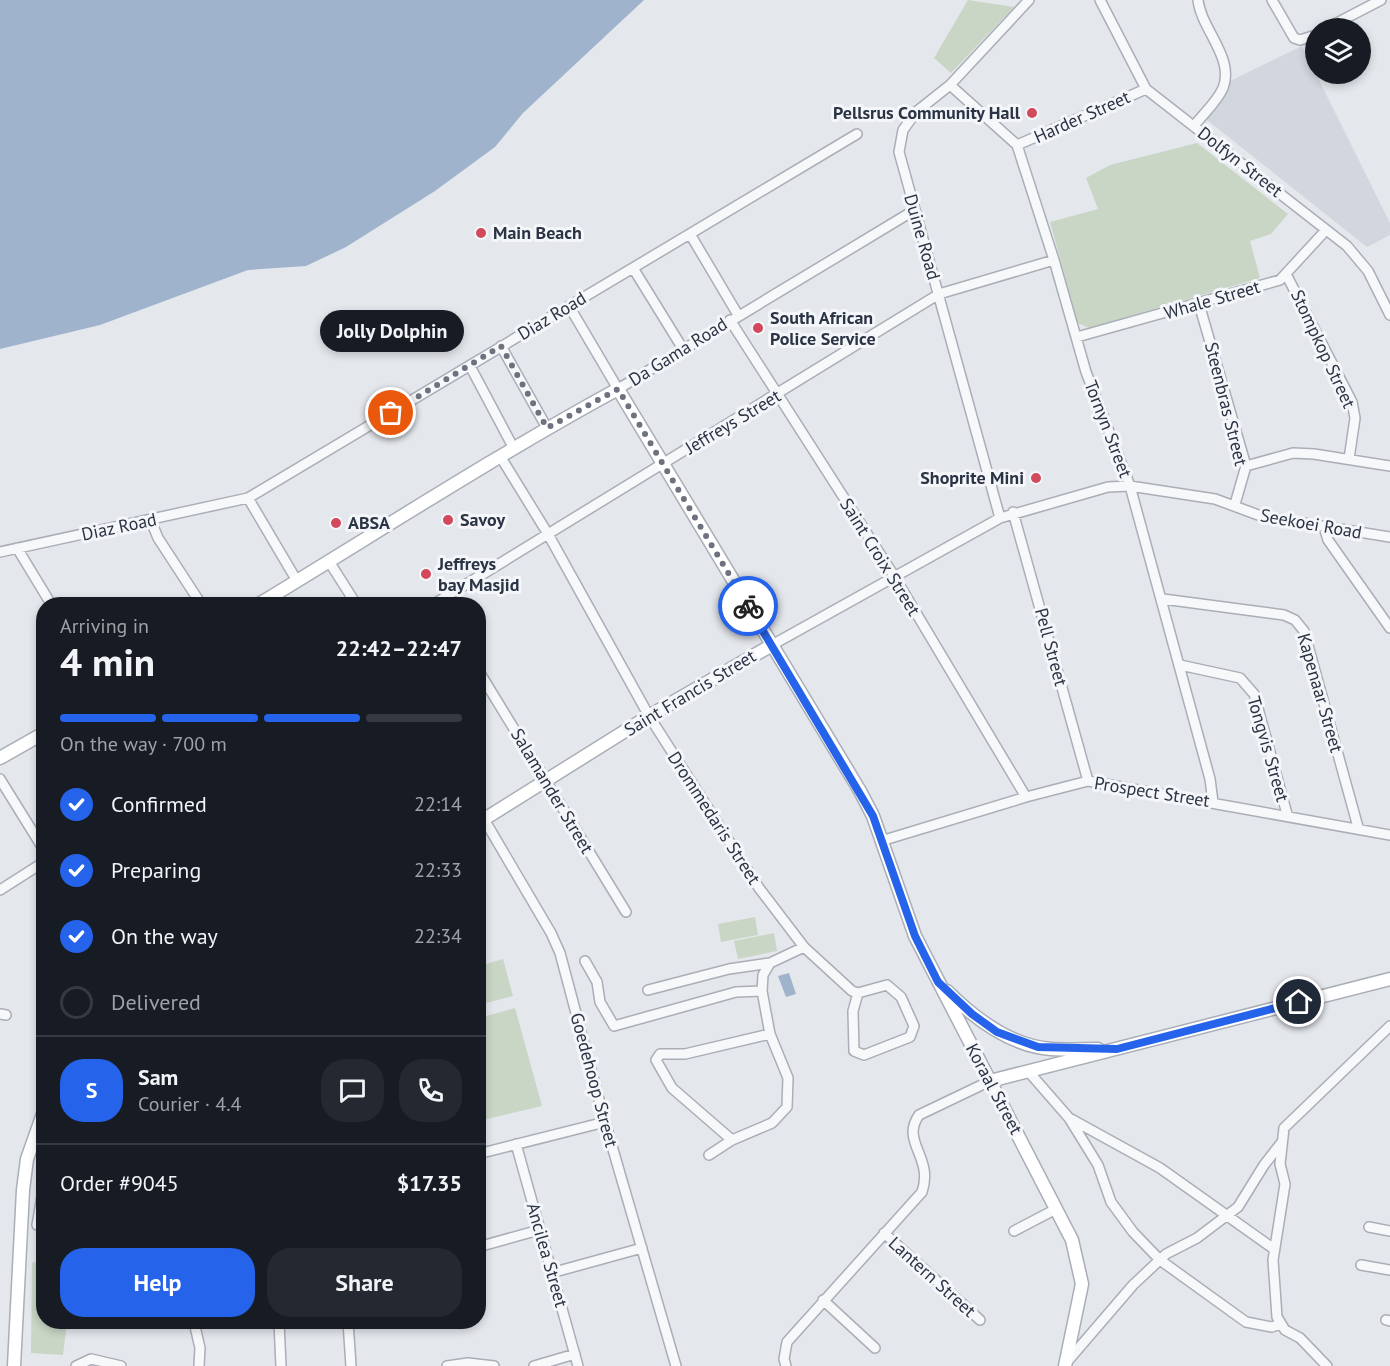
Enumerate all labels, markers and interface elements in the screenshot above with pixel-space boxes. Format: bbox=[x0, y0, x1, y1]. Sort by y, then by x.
map controls bbox=[1305, 18, 1371, 84]
button: layers bbox=[1305, 18, 1371, 84]
street label: Harder Street bbox=[1030, 85, 1133, 148]
place label: Pellsrus Community Hall bbox=[833, 101, 1021, 124]
marker: Pellsrus Community Hall bbox=[1025, 106, 1039, 120]
street label: Dolfyn Street bbox=[1193, 121, 1287, 202]
street label: Duine Road bbox=[899, 191, 946, 282]
place label: Main Beach bbox=[493, 221, 582, 244]
marker: Main Beach bbox=[474, 226, 488, 240]
street label: Whale Street bbox=[1161, 275, 1263, 324]
street label: Diaz Road bbox=[513, 286, 590, 345]
street label: Stompkop Street bbox=[1286, 286, 1361, 412]
place label: South African Police Service bbox=[770, 306, 876, 350]
callout: Jolly Dolphin bbox=[319, 311, 463, 353]
street label: Da Gama Road bbox=[624, 312, 731, 391]
text: Jolly Dolphin bbox=[337, 318, 447, 344]
marker: South African Police Service bbox=[751, 321, 765, 335]
street label: Steenbras Street bbox=[1200, 340, 1253, 468]
street label: Tornyn Street bbox=[1079, 377, 1138, 481]
street label: Jeffreys Street bbox=[680, 384, 785, 460]
pin bbox=[365, 387, 416, 438]
icon: bag bbox=[374, 396, 407, 429]
place label: Shoprite Mini bbox=[920, 466, 1024, 489]
marker: Shoprite Mini bbox=[1029, 471, 1043, 485]
street label: Saint Croix Street bbox=[835, 494, 926, 620]
street label: Seekoei Road bbox=[1259, 503, 1364, 544]
street label: Diaz Road bbox=[79, 507, 158, 546]
place label: Savoy bbox=[460, 508, 505, 531]
place label: ABSA bbox=[348, 511, 390, 534]
marker: Savoy bbox=[441, 513, 455, 527]
marker: ABSA bbox=[329, 516, 343, 530]
place label: Jeffreys bay Masjid bbox=[437, 552, 519, 596]
marker: Jeffreys bay Masjid bbox=[419, 567, 433, 581]
courier bbox=[718, 576, 778, 636]
icon: bike bbox=[732, 590, 765, 623]
street label: Pell Street bbox=[1030, 605, 1073, 688]
text: Arriving in bbox=[60, 613, 149, 639]
street label: Kapenaar Street bbox=[1292, 631, 1348, 755]
text: 22:42–22:47 bbox=[336, 634, 462, 662]
text: 4 min bbox=[60, 636, 155, 687]
street label: Saint Francis Street bbox=[620, 644, 760, 741]
street label: Tongvis Street bbox=[1242, 693, 1295, 804]
street label: Salamander Street bbox=[506, 724, 599, 857]
text: On the way · 700 m bbox=[60, 731, 227, 757]
street label: Drommedaris Street bbox=[663, 747, 766, 888]
street label: Prospect Street bbox=[1093, 771, 1211, 812]
icon: check bbox=[60, 788, 93, 821]
text: Confirmed bbox=[111, 790, 207, 818]
text: 22:14 bbox=[414, 791, 462, 817]
icon: check bbox=[60, 854, 93, 887]
text: Preparing bbox=[111, 856, 201, 884]
text: 22:33 bbox=[414, 857, 462, 883]
icon: check bbox=[60, 920, 93, 953]
text: On the way bbox=[111, 922, 218, 950]
text: 22:34 bbox=[414, 923, 462, 949]
pin bbox=[1273, 976, 1324, 1027]
icon: home bbox=[1282, 985, 1315, 1018]
text: Delivered bbox=[111, 988, 201, 1016]
street label: Goedehoop Street bbox=[565, 1010, 623, 1150]
street label: Koraal Street bbox=[961, 1039, 1028, 1138]
button: chat bbox=[321, 1059, 384, 1122]
button: phone bbox=[399, 1059, 462, 1122]
text: Sam bbox=[138, 1063, 178, 1091]
text: S bbox=[86, 1076, 97, 1104]
text: Courier · 4.4 bbox=[138, 1091, 241, 1117]
text: Order #9045 bbox=[60, 1169, 179, 1197]
text: $17.35 bbox=[397, 1169, 462, 1197]
street label: Ancilea Street bbox=[522, 1200, 573, 1310]
street label: Lantern Street bbox=[884, 1231, 981, 1322]
button: Help bbox=[60, 1248, 255, 1317]
button: Share bbox=[267, 1248, 462, 1317]

